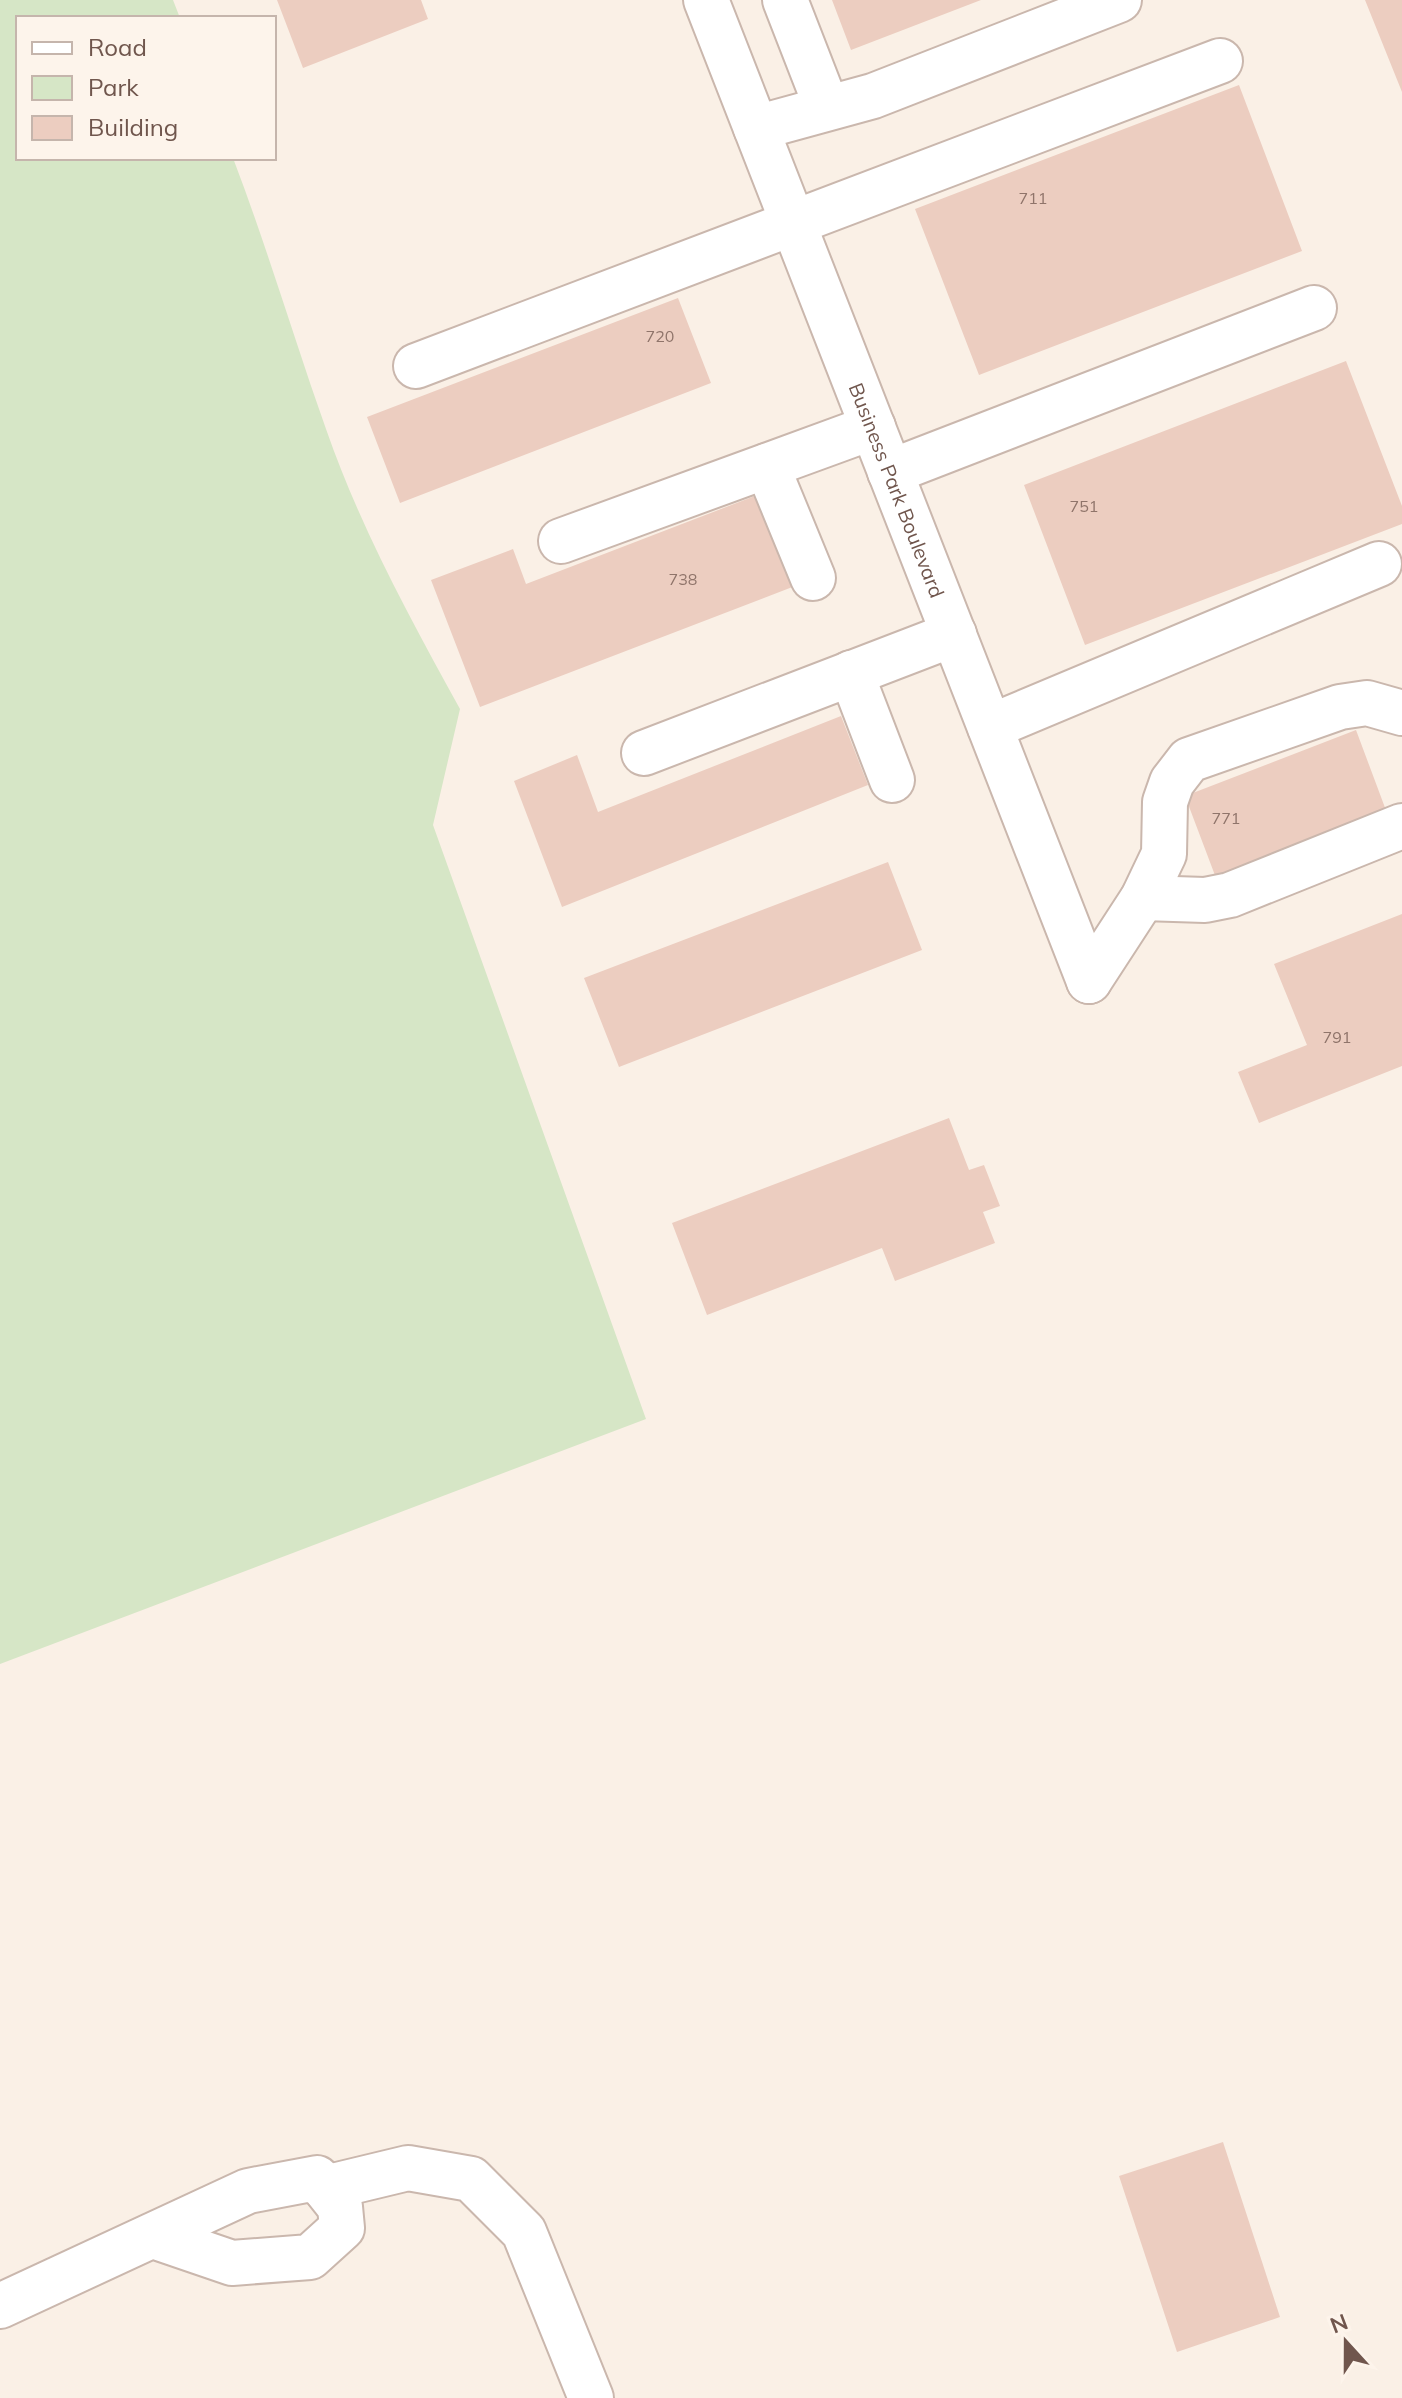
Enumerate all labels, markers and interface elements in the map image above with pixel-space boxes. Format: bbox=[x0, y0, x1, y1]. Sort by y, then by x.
legend bbox=[16, 16, 276, 160]
text: Road bbox=[88, 32, 147, 62]
text: Park bbox=[88, 72, 139, 102]
text: Building bbox=[88, 112, 178, 142]
house number: 711 bbox=[1019, 188, 1047, 208]
house number: 720 bbox=[646, 326, 674, 346]
street label: Business Park Boulevard bbox=[844, 379, 951, 601]
house number: 751 bbox=[1070, 496, 1098, 516]
house number: 738 bbox=[669, 569, 697, 589]
house number: 771 bbox=[1212, 808, 1240, 828]
house number: 791 bbox=[1323, 1027, 1351, 1047]
north arrow bbox=[1306, 2302, 1386, 2382]
text: N bbox=[1326, 2307, 1352, 2339]

